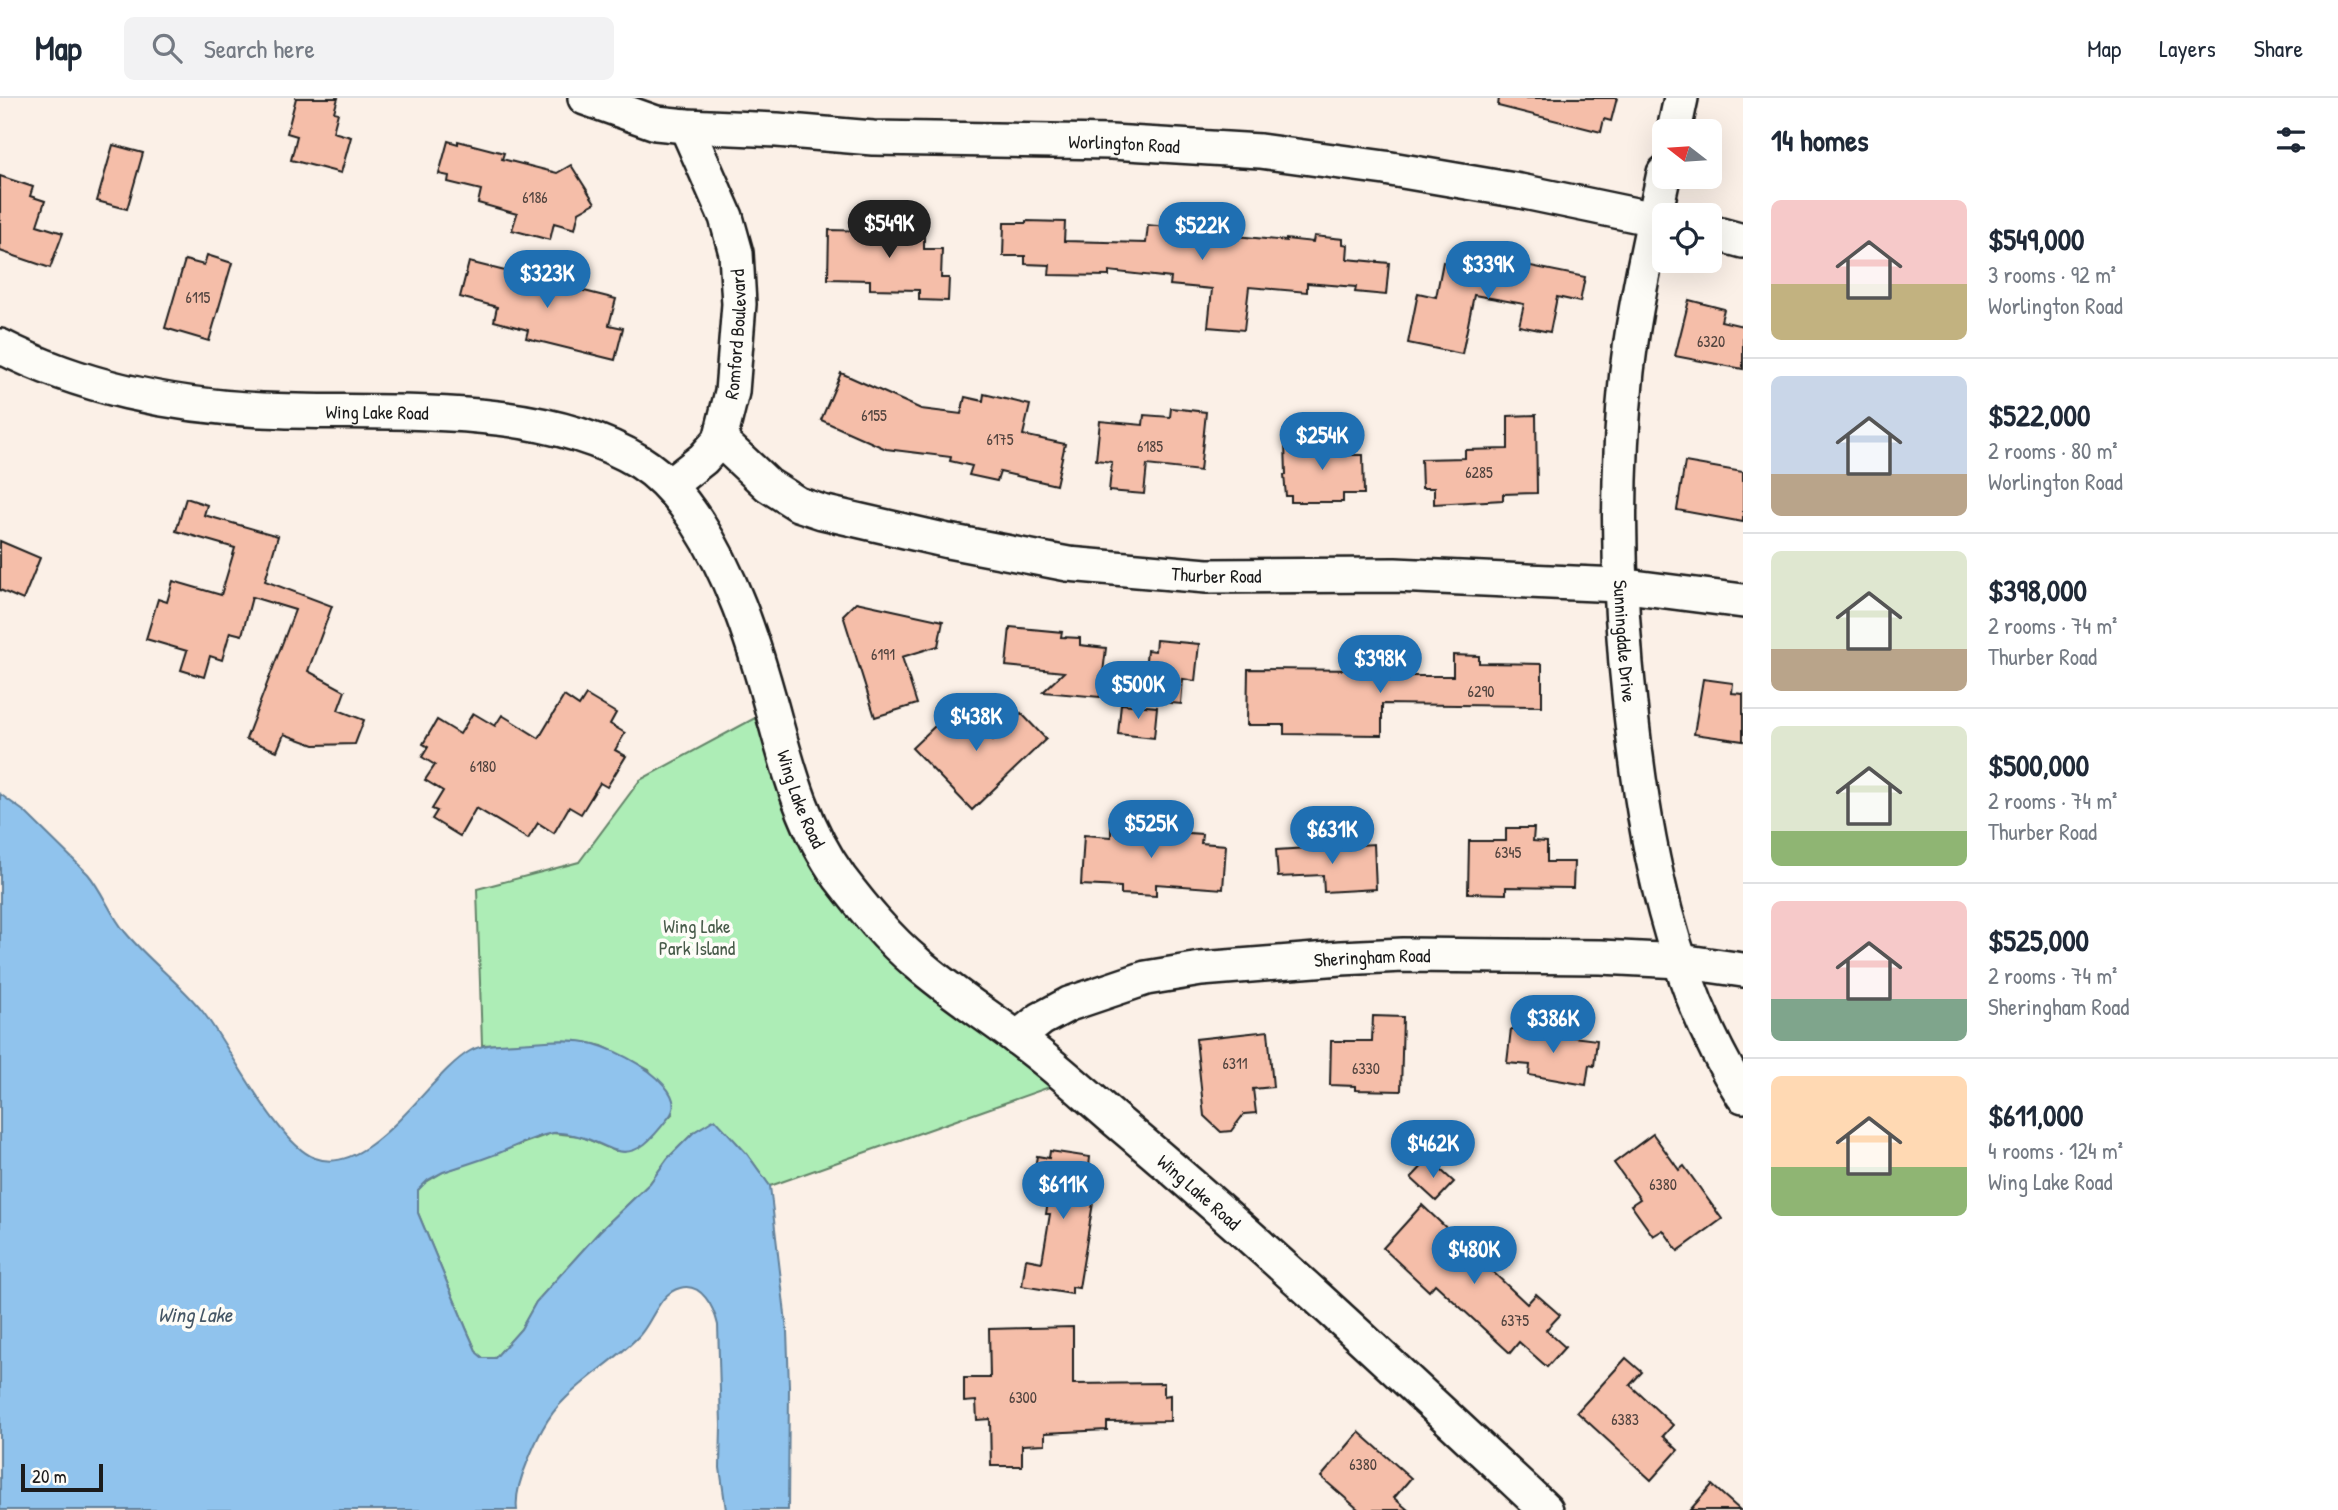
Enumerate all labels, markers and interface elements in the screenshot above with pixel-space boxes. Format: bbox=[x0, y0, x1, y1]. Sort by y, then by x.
search box bbox=[124, 17, 614, 80]
text: Map bbox=[35, 26, 82, 70]
icon: search bbox=[148, 29, 186, 67]
text: Search here bbox=[204, 31, 315, 66]
text: Map bbox=[2087, 32, 2121, 64]
text: Layers bbox=[2159, 32, 2216, 64]
text: Share bbox=[2254, 32, 2303, 64]
north arrow bbox=[1652, 119, 1722, 189]
map controls bbox=[1652, 119, 1722, 273]
text: 14 homes bbox=[1771, 120, 1869, 160]
icon: filters bbox=[2272, 121, 2310, 159]
street label: Worlington Road bbox=[1068, 128, 1181, 159]
house number: 6186 bbox=[522, 186, 548, 208]
pin: $549K bbox=[840, 200, 938, 260]
pin: $522K bbox=[1153, 202, 1251, 262]
button: locate bbox=[1652, 203, 1722, 273]
text: $549K bbox=[864, 207, 914, 238]
text: $522K bbox=[1175, 209, 1229, 240]
text: $549,000 bbox=[1988, 219, 2085, 259]
icon: home bbox=[1827, 228, 1911, 312]
pin: $339K bbox=[1439, 242, 1537, 301]
text: $339K bbox=[1462, 248, 1514, 279]
pin: $323K bbox=[498, 250, 596, 310]
text: $323K bbox=[519, 257, 575, 288]
text: 3 rooms · 92 m² bbox=[1988, 259, 2116, 290]
street label: Romford Boulevard bbox=[718, 268, 752, 402]
house number: 6115 bbox=[186, 286, 211, 308]
text: Worlington Road bbox=[1988, 290, 2123, 321]
house number: 6320 bbox=[1697, 330, 1725, 352]
text: $522,000 bbox=[1988, 395, 2090, 435]
street label: Wing Lake Road bbox=[325, 399, 430, 426]
house number: 6155 bbox=[861, 404, 887, 426]
icon: home bbox=[1827, 404, 1911, 488]
pin: $254K bbox=[1273, 412, 1371, 472]
text: $254K bbox=[1296, 419, 1348, 450]
house number: 6175 bbox=[987, 428, 1014, 450]
house number: 6185 bbox=[1137, 435, 1163, 457]
text: 2 rooms · 80 m² bbox=[1988, 435, 2118, 466]
house number: 6285 bbox=[1465, 461, 1493, 483]
text: Worlington Road bbox=[1988, 466, 2123, 497]
street label: Thurber Road bbox=[1170, 560, 1262, 589]
text: $398,000 bbox=[1988, 570, 2087, 610]
street label: Sunningdale Drive bbox=[1608, 579, 1643, 704]
icon: home bbox=[1827, 579, 1911, 663]
text: 2 rooms · 74 m² bbox=[1988, 610, 2117, 641]
pin: $398K bbox=[1331, 636, 1429, 695]
text: Thurber Road bbox=[1988, 641, 2097, 672]
text: $398K bbox=[1354, 642, 1406, 673]
house number: 6191 bbox=[871, 643, 895, 665]
pin: $500K bbox=[1089, 662, 1187, 721]
text: $500K bbox=[1111, 668, 1165, 699]
house number: 6290 bbox=[1468, 680, 1494, 702]
pin: $438K bbox=[927, 694, 1025, 753]
text: $438K bbox=[950, 700, 1002, 731]
text: $500,000 bbox=[1988, 745, 2089, 785]
street label: Wing Lake Road bbox=[771, 747, 832, 853]
icon: home bbox=[1827, 754, 1911, 838]
house number: 6180 bbox=[470, 755, 496, 777]
text: 2 rooms · 74 m² bbox=[1988, 785, 2117, 816]
pin: $525K bbox=[1102, 800, 1200, 860]
pin: $631K bbox=[1283, 806, 1381, 866]
text: $525K bbox=[1124, 807, 1178, 838]
text: $631K bbox=[1306, 813, 1358, 844]
text: Thurber Road bbox=[1988, 816, 2097, 847]
house number: 6345 bbox=[1495, 841, 1521, 863]
park label: Wing Lake Park Island bbox=[659, 913, 736, 961]
text: $525,000 bbox=[1988, 920, 2089, 960]
icon: home bbox=[1827, 929, 1911, 1013]
street label: Sheringham Road bbox=[1313, 942, 1431, 973]
text: 2 rooms · 74 m² bbox=[1988, 960, 2117, 991]
text: Sheringham Road bbox=[1988, 991, 2129, 1022]
pin: $386K bbox=[1504, 996, 1602, 1055]
text: $386K bbox=[1526, 1002, 1580, 1033]
house number: 6311 bbox=[1222, 1052, 1248, 1074]
house number: 6330 bbox=[1352, 1057, 1380, 1079]
text: $611,000 bbox=[1988, 1095, 2083, 1135]
icon: home bbox=[1827, 1104, 1911, 1188]
pin: $462K bbox=[1384, 1121, 1482, 1180]
text: $462K bbox=[1407, 1127, 1459, 1158]
text: 4 rooms · 124 m² bbox=[1988, 1135, 2123, 1166]
street label: Wing Lake Road bbox=[1152, 1148, 1247, 1236]
pin: $611K bbox=[1014, 1162, 1112, 1221]
text: Wing Lake Road bbox=[1988, 1166, 2113, 1197]
text: $611K bbox=[1038, 1168, 1088, 1199]
house number: 6380 bbox=[1649, 1173, 1677, 1195]
pin: $480K bbox=[1425, 1226, 1523, 1286]
text: $480K bbox=[1448, 1233, 1500, 1264]
water label: Wing Lake bbox=[158, 1300, 234, 1329]
house number: 6375 bbox=[1501, 1309, 1529, 1331]
house number: 6300 bbox=[1009, 1386, 1037, 1408]
house number: 6383 bbox=[1611, 1408, 1639, 1430]
house number: 6380 bbox=[1349, 1453, 1377, 1475]
scale bar bbox=[21, 1461, 103, 1493]
text: 20 m bbox=[32, 1463, 67, 1489]

